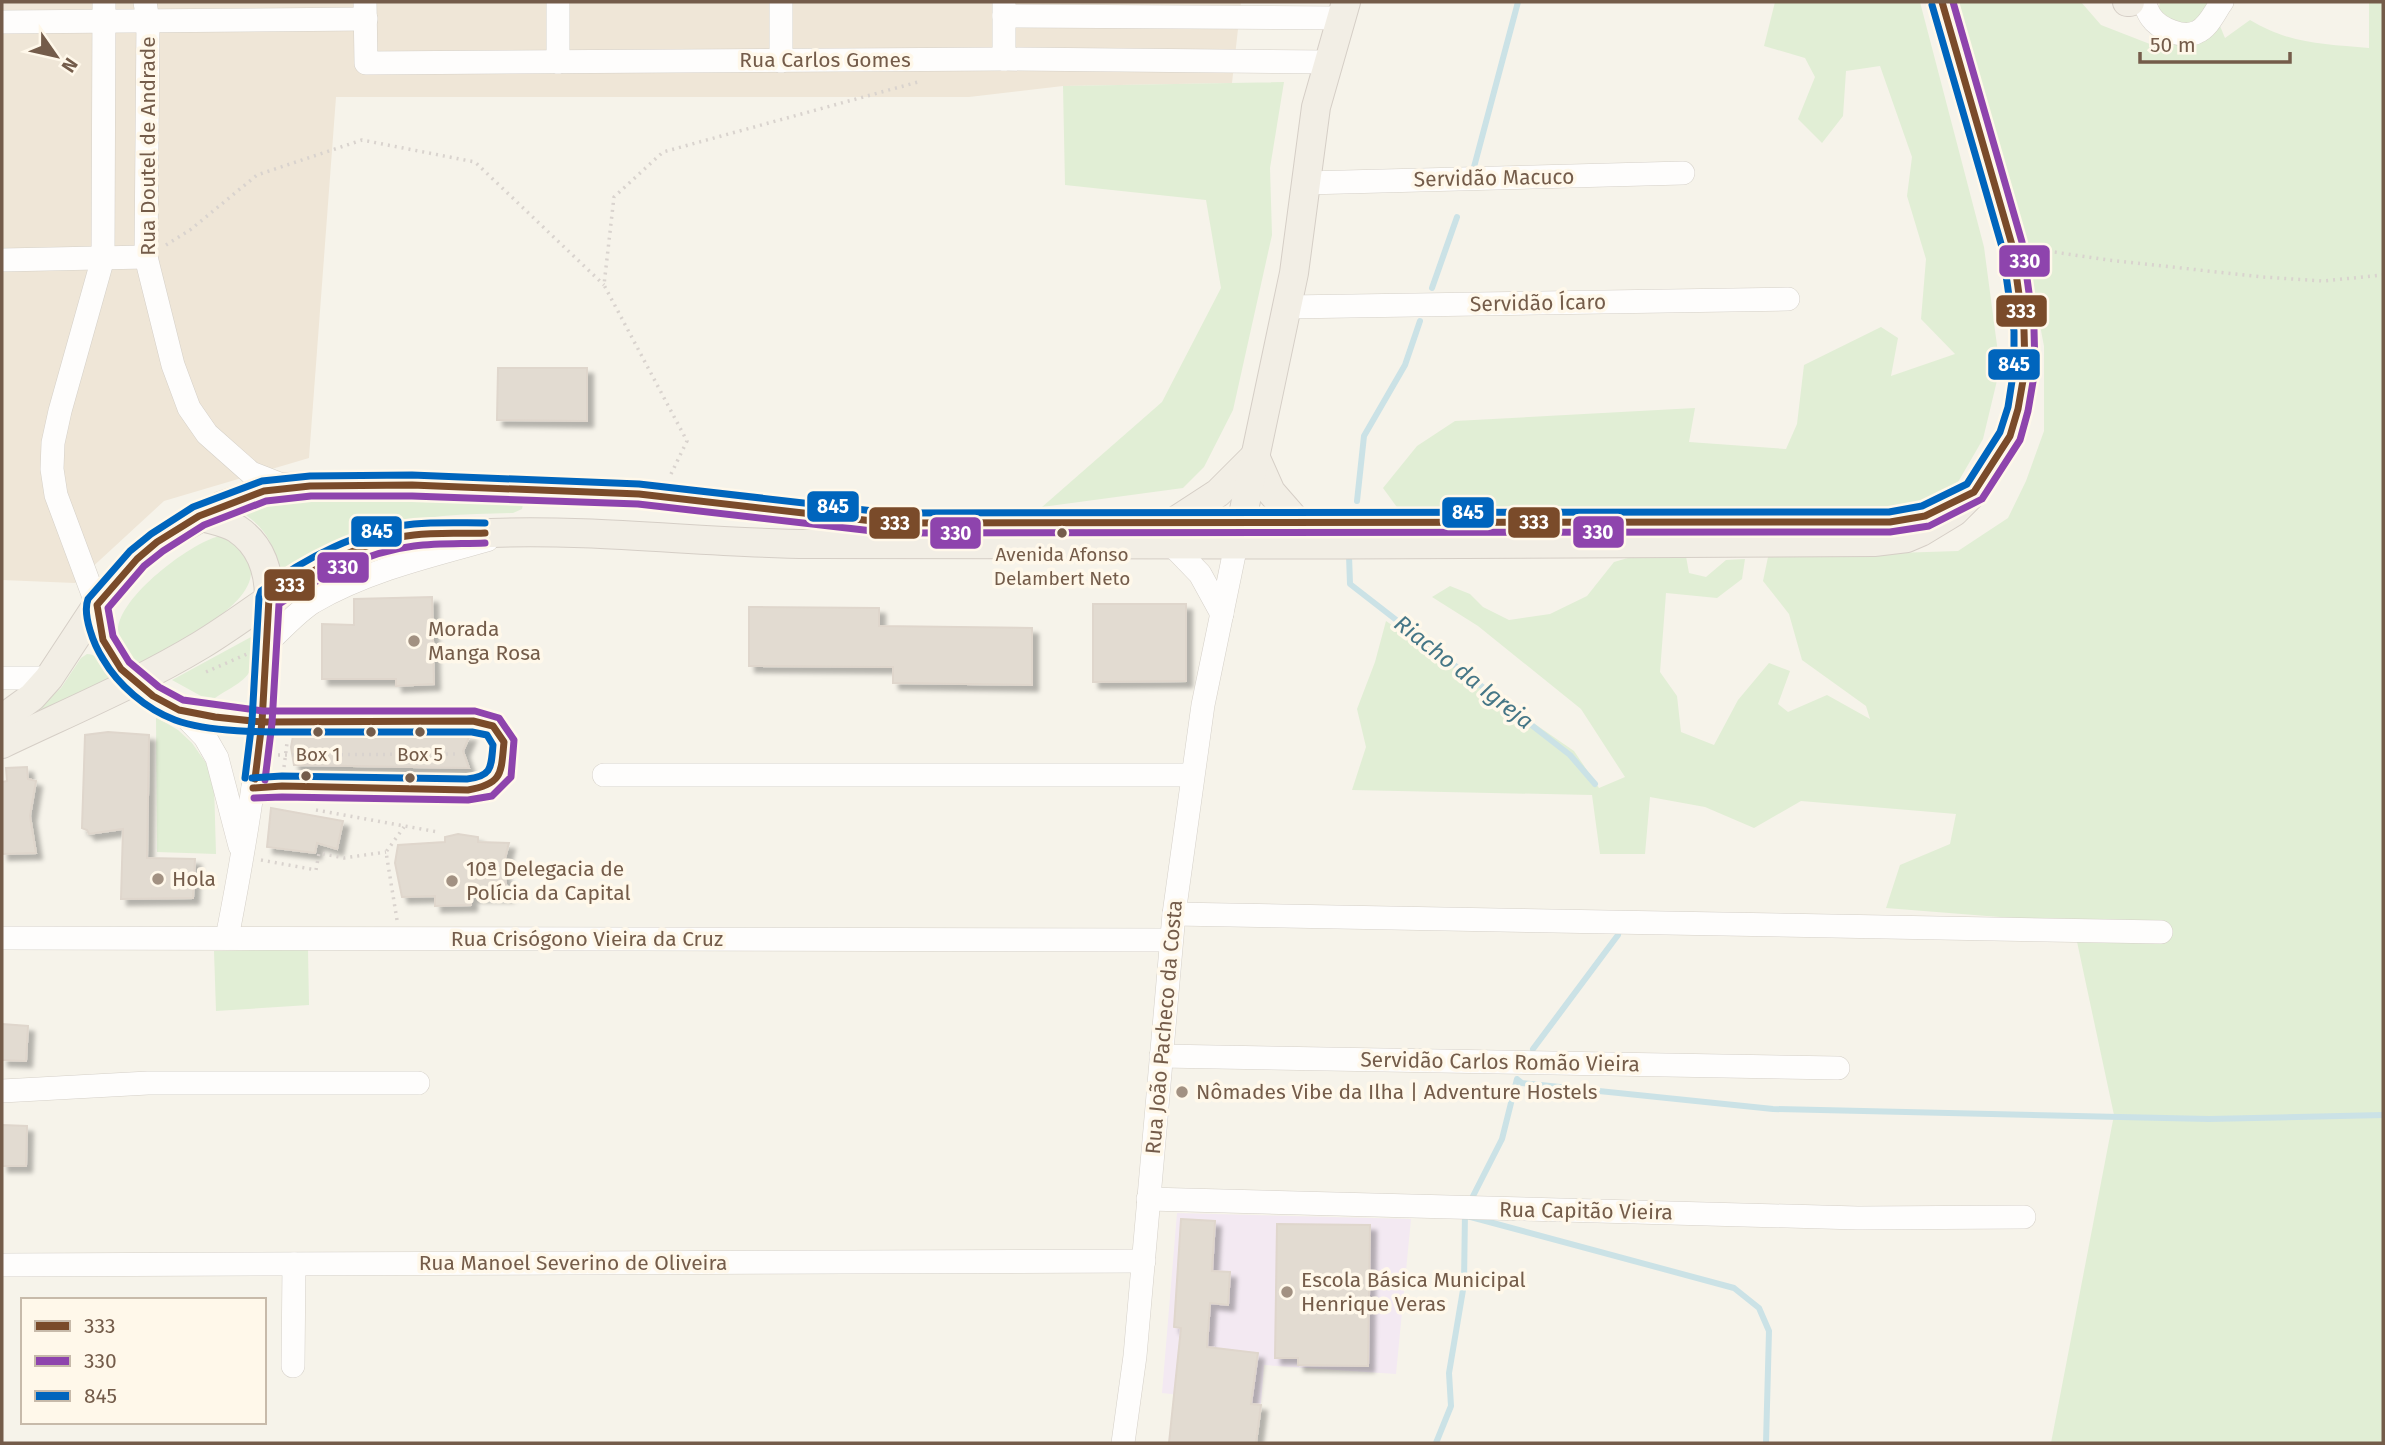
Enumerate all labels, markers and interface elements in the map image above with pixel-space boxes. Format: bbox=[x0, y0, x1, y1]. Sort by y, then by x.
north arrow bbox=[21, 21, 91, 91]
scale bar bbox=[2140, 21, 2290, 65]
text: 50 m bbox=[2150, 32, 2196, 58]
street label: Rua Doutel de Andrade bbox=[135, 36, 161, 256]
street label: Rua Carlos Gomes bbox=[739, 47, 911, 73]
text: N bbox=[57, 54, 83, 77]
street label: Servidão Macuco bbox=[1413, 164, 1575, 192]
line badge: 330 bbox=[1998, 244, 2051, 278]
text: 330 bbox=[2009, 250, 2040, 273]
street label: Servidão Ícaro bbox=[1470, 289, 1606, 317]
line badge: 333 bbox=[1995, 294, 2048, 328]
text: 333 bbox=[2005, 300, 2036, 323]
line badge: 845 bbox=[1987, 348, 2041, 381]
text: 845 bbox=[1998, 353, 2030, 376]
line badge: 845 bbox=[806, 490, 860, 523]
text: 845 bbox=[817, 495, 849, 518]
line badge: 845 bbox=[1441, 496, 1495, 529]
text: 845 bbox=[1452, 501, 1484, 524]
line badge: 333 bbox=[868, 506, 921, 540]
line badge: 333 bbox=[1507, 506, 1561, 539]
text: 333 bbox=[1518, 511, 1549, 534]
text: 333 bbox=[879, 512, 910, 535]
line badge: 845 bbox=[350, 515, 403, 548]
line badge: 330 bbox=[1572, 515, 1625, 549]
line badge: 330 bbox=[929, 516, 982, 550]
text: 845 bbox=[361, 520, 393, 543]
text: 330 bbox=[1582, 521, 1613, 544]
text: 330 bbox=[940, 522, 971, 545]
marker: Avenida Afonso Delambert Neto bbox=[1055, 526, 1069, 540]
place label: Avenida Afonso Delambert Neto bbox=[994, 543, 1130, 590]
line badge: 330 bbox=[316, 551, 370, 584]
text: 330 bbox=[327, 556, 358, 579]
line badge: 333 bbox=[263, 568, 316, 602]
text: 333 bbox=[274, 574, 305, 597]
water label: Riacho da Igreja bbox=[1389, 609, 1539, 735]
place label: Morada Manga Rosa bbox=[428, 616, 541, 666]
marker: Morada Manga Rosa bbox=[406, 633, 422, 649]
marker: Box 1 bbox=[311, 725, 325, 739]
unlabelled marker bbox=[364, 725, 378, 739]
marker: Box 5 bbox=[413, 725, 427, 739]
place label: Box 1 bbox=[296, 743, 340, 766]
place label: Box 5 bbox=[397, 743, 443, 766]
unlabelled marker bbox=[299, 769, 313, 783]
unlabelled marker bbox=[403, 771, 417, 785]
place label: 10ª Delegacia de Polícia da Capital bbox=[466, 856, 631, 906]
place label: Hola bbox=[172, 866, 216, 892]
marker: Hola bbox=[150, 871, 166, 887]
marker: 10ª Delegacia de Polícia da Capital bbox=[444, 873, 460, 889]
street label: Rua João Pacheco da Costa bbox=[1140, 899, 1188, 1155]
street label: Rua Crisógono Vieira da Cruz bbox=[451, 926, 723, 952]
street label: Servidão Carlos Romão Vieira bbox=[1360, 1047, 1640, 1077]
place label: Nômades Vibe da Ilha | Adventure Hostels bbox=[1196, 1079, 1598, 1105]
marker: Nômades Vibe da Ilha | Adventure Hostels bbox=[1174, 1084, 1190, 1100]
street label: Rua Capitão Vieira bbox=[1499, 1196, 1673, 1226]
street label: Rua Manoel Severino de Oliveira bbox=[419, 1250, 727, 1276]
place label: Escola Básica Municipal Henrique Veras bbox=[1301, 1267, 1526, 1317]
marker: Escola Básica Municipal Henrique Veras bbox=[1279, 1284, 1295, 1300]
legend bbox=[21, 1298, 266, 1424]
text: 333 bbox=[84, 1313, 115, 1339]
text: 330 bbox=[84, 1348, 117, 1374]
text: 845 bbox=[84, 1383, 117, 1409]

